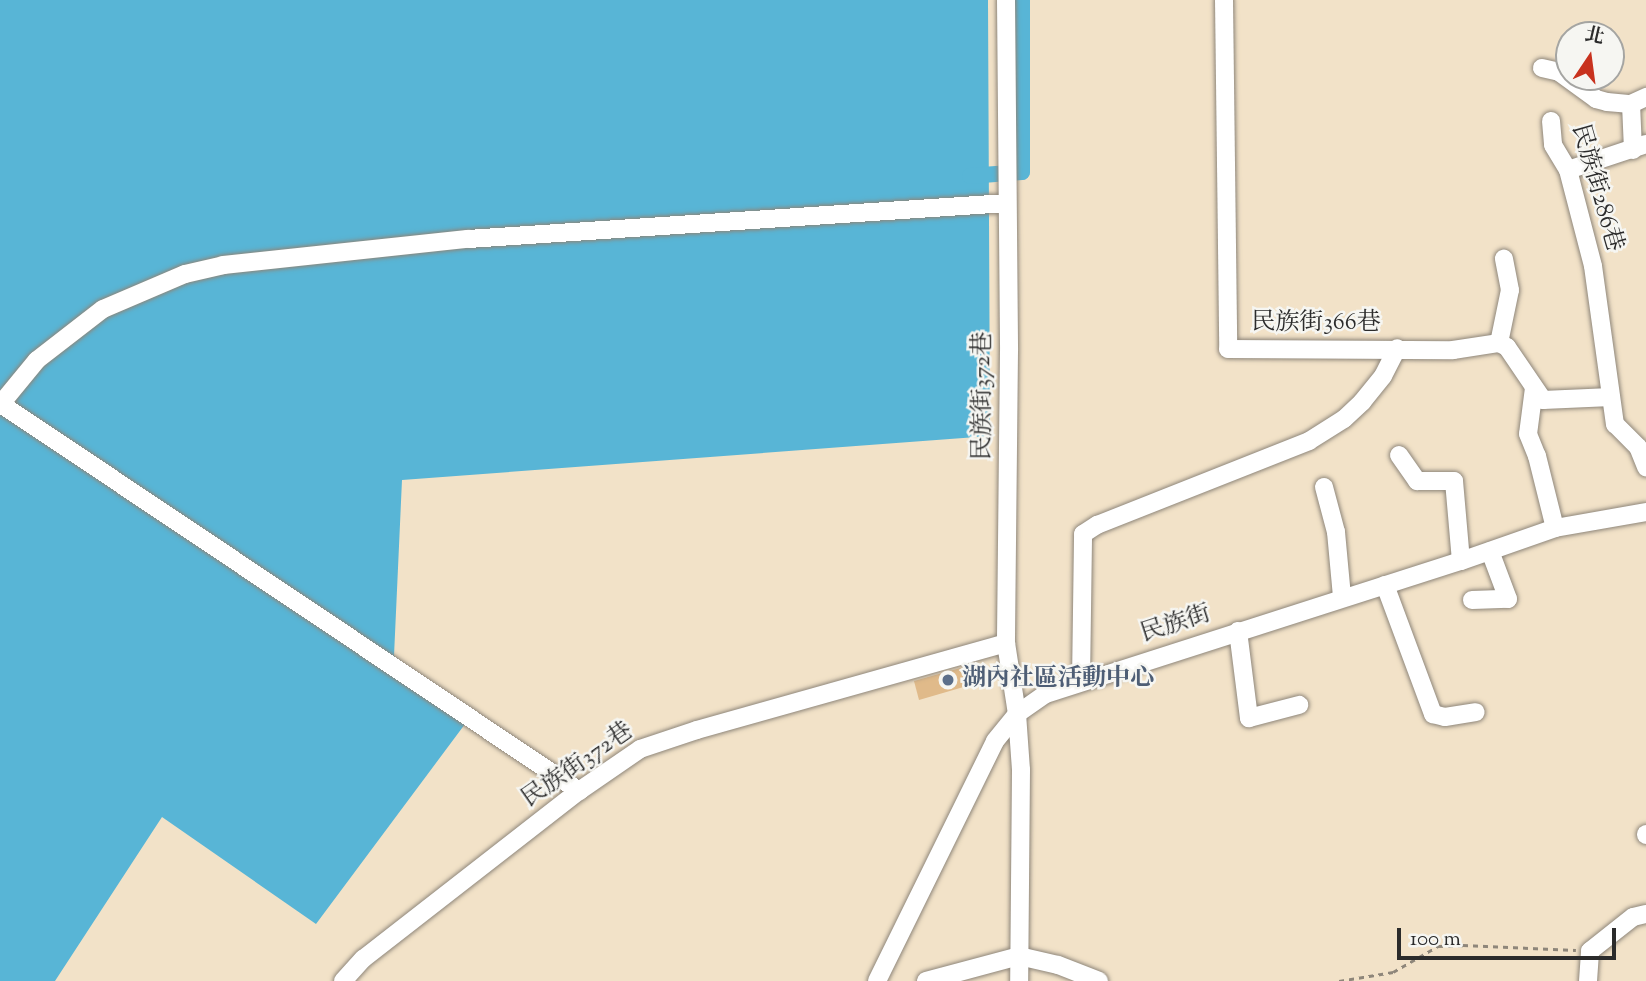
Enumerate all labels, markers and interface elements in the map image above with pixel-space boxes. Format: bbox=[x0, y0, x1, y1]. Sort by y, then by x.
north arrow bbox=[1555, 21, 1625, 91]
text: 北 bbox=[1582, 22, 1607, 52]
street label: 民族街286巷 bbox=[1564, 121, 1628, 255]
street label: 民族街366巷 bbox=[1251, 310, 1381, 338]
street label: 民族街372巷 bbox=[970, 332, 998, 460]
street label: 民族街 bbox=[1137, 600, 1215, 650]
place label: 湖內社區活動中心 bbox=[962, 666, 1154, 694]
marker: 湖內社區活動中心 bbox=[940, 672, 956, 688]
street label: 民族街372巷 bbox=[517, 717, 639, 815]
scale bar bbox=[1401, 914, 1620, 958]
text: 100 m bbox=[1410, 925, 1461, 955]

